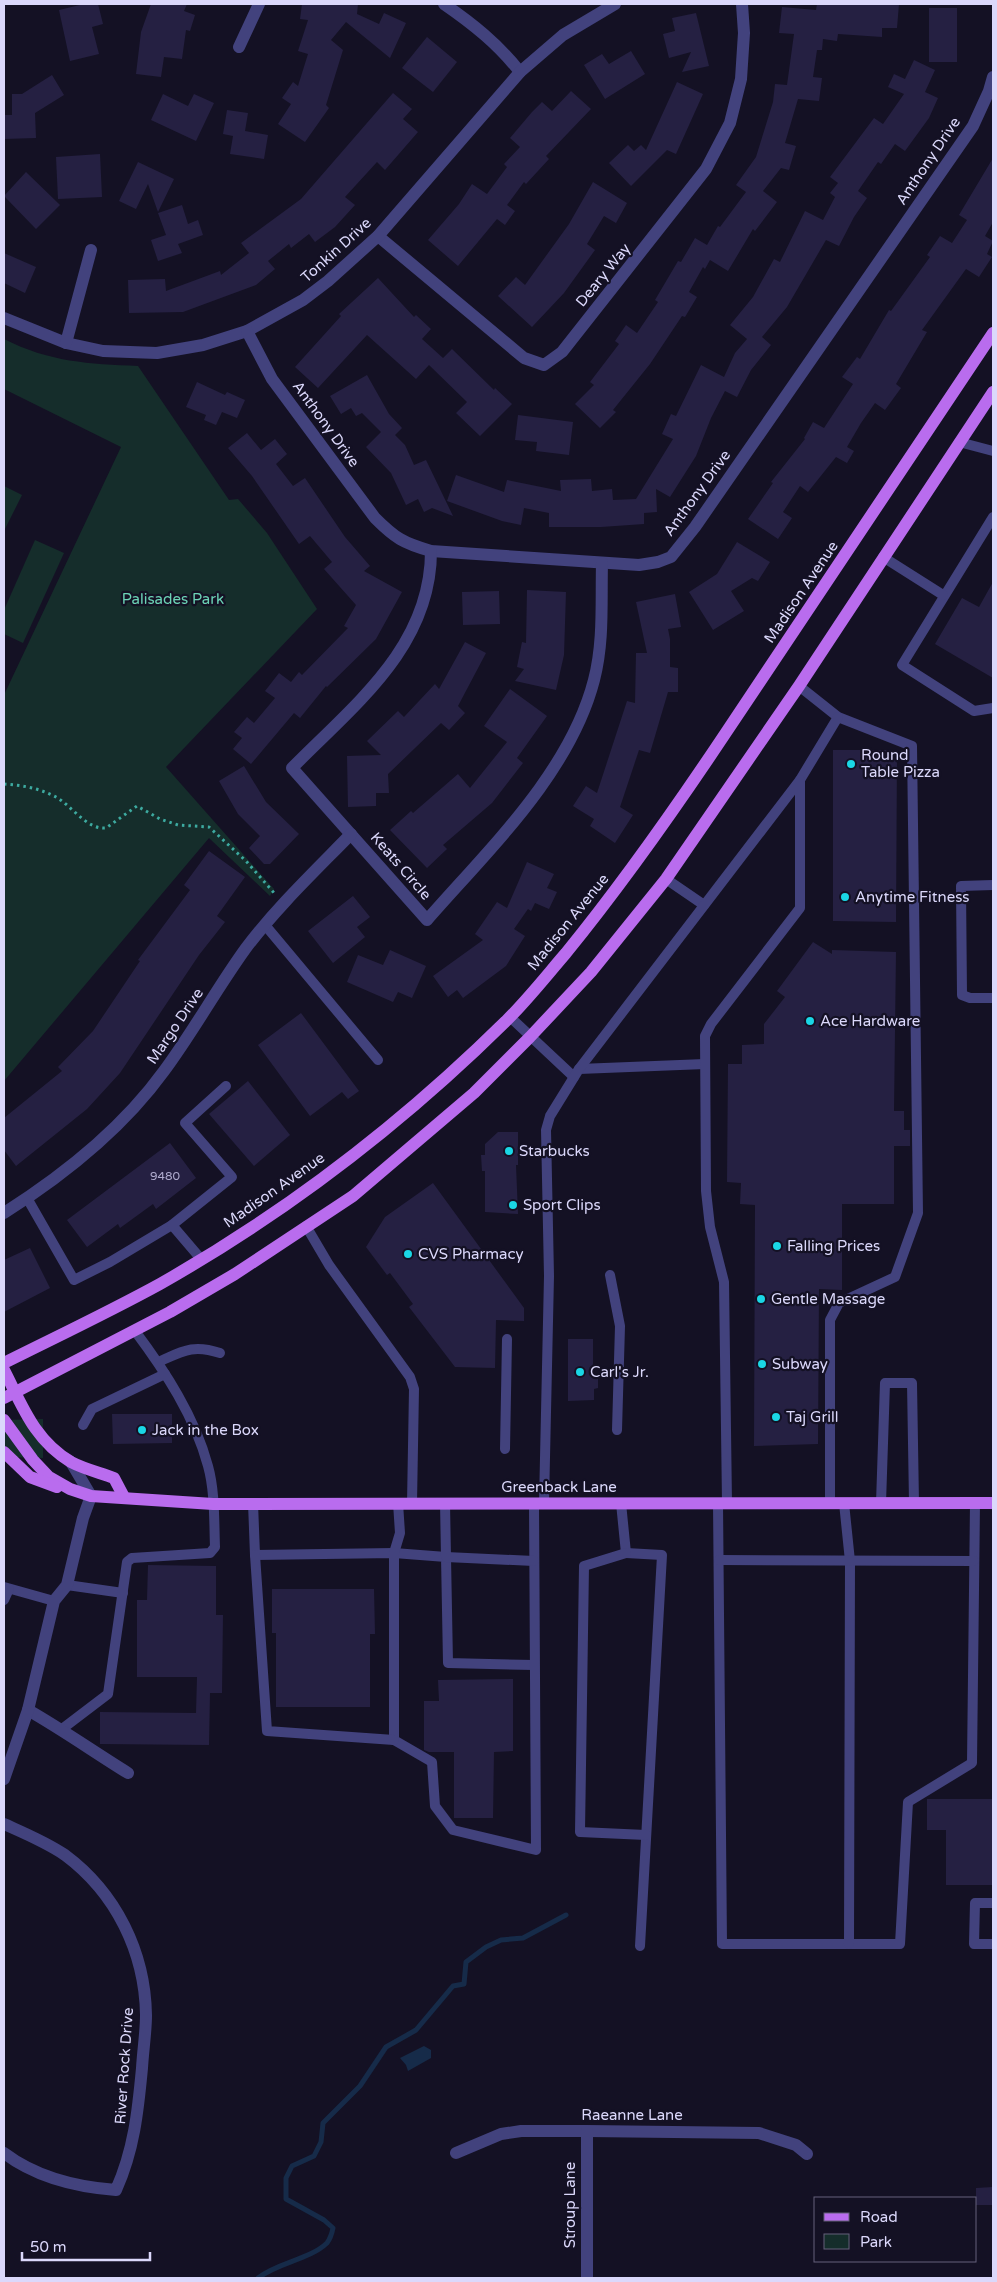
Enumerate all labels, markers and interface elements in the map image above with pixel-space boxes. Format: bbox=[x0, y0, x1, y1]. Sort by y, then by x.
street label: Anthony Drive bbox=[892, 114, 964, 208]
street label: Tonkin Drive bbox=[297, 214, 375, 286]
street label: Deary Way bbox=[572, 240, 634, 310]
street label: Anthony Drive bbox=[289, 377, 363, 471]
street label: Anthony Drive bbox=[660, 446, 734, 540]
street label: Madison Avenue bbox=[760, 538, 842, 646]
park label: Palisades Park bbox=[122, 590, 224, 608]
place label: Round Table Pizza bbox=[861, 746, 940, 781]
marker: Round Table Pizza bbox=[845, 758, 857, 770]
street label: Keats Circle bbox=[367, 829, 435, 903]
street label: Madison Avenue bbox=[524, 870, 612, 974]
place label: Anytime Fitness bbox=[855, 888, 970, 906]
marker: Anytime Fitness bbox=[839, 891, 851, 903]
street label: Margo Drive bbox=[143, 985, 207, 1067]
place label: Ace Hardware bbox=[820, 1012, 920, 1030]
marker: Ace Hardware bbox=[804, 1015, 816, 1027]
place label: Starbucks bbox=[519, 1142, 590, 1160]
marker: Starbucks bbox=[503, 1145, 515, 1157]
street label: Madison Avenue bbox=[220, 1148, 328, 1232]
house number: 9480 bbox=[150, 1169, 181, 1183]
place label: Sport Clips bbox=[523, 1196, 601, 1214]
marker: Sport Clips bbox=[507, 1199, 519, 1211]
place label: Falling Prices bbox=[787, 1237, 880, 1255]
marker: Falling Prices bbox=[771, 1240, 783, 1252]
place label: CVS Pharmacy bbox=[418, 1245, 523, 1263]
marker: CVS Pharmacy bbox=[402, 1248, 414, 1260]
place label: Gentle Massage bbox=[771, 1290, 885, 1308]
marker: Gentle Massage bbox=[755, 1293, 767, 1305]
place label: Subway bbox=[772, 1355, 828, 1373]
marker: Subway bbox=[756, 1358, 768, 1370]
place label: Carl's Jr. bbox=[590, 1363, 649, 1381]
marker: Carl's Jr. bbox=[574, 1366, 586, 1378]
place label: Taj Grill bbox=[786, 1408, 838, 1426]
marker: Taj Grill bbox=[770, 1411, 782, 1423]
place label: Jack in the Box bbox=[152, 1421, 259, 1439]
marker: Jack in the Box bbox=[136, 1424, 148, 1436]
street label: Greenback Lane bbox=[501, 1478, 617, 1496]
street label: River Rock Drive bbox=[111, 2007, 137, 2125]
street label: Raeanne Lane bbox=[581, 2106, 683, 2124]
street label: Stroup Lane bbox=[561, 2162, 579, 2248]
legend bbox=[814, 2197, 977, 2262]
text: Road bbox=[860, 2208, 898, 2226]
scale bar bbox=[22, 2230, 150, 2262]
text: Park bbox=[860, 2233, 892, 2251]
text: 50 m bbox=[30, 2238, 67, 2256]

